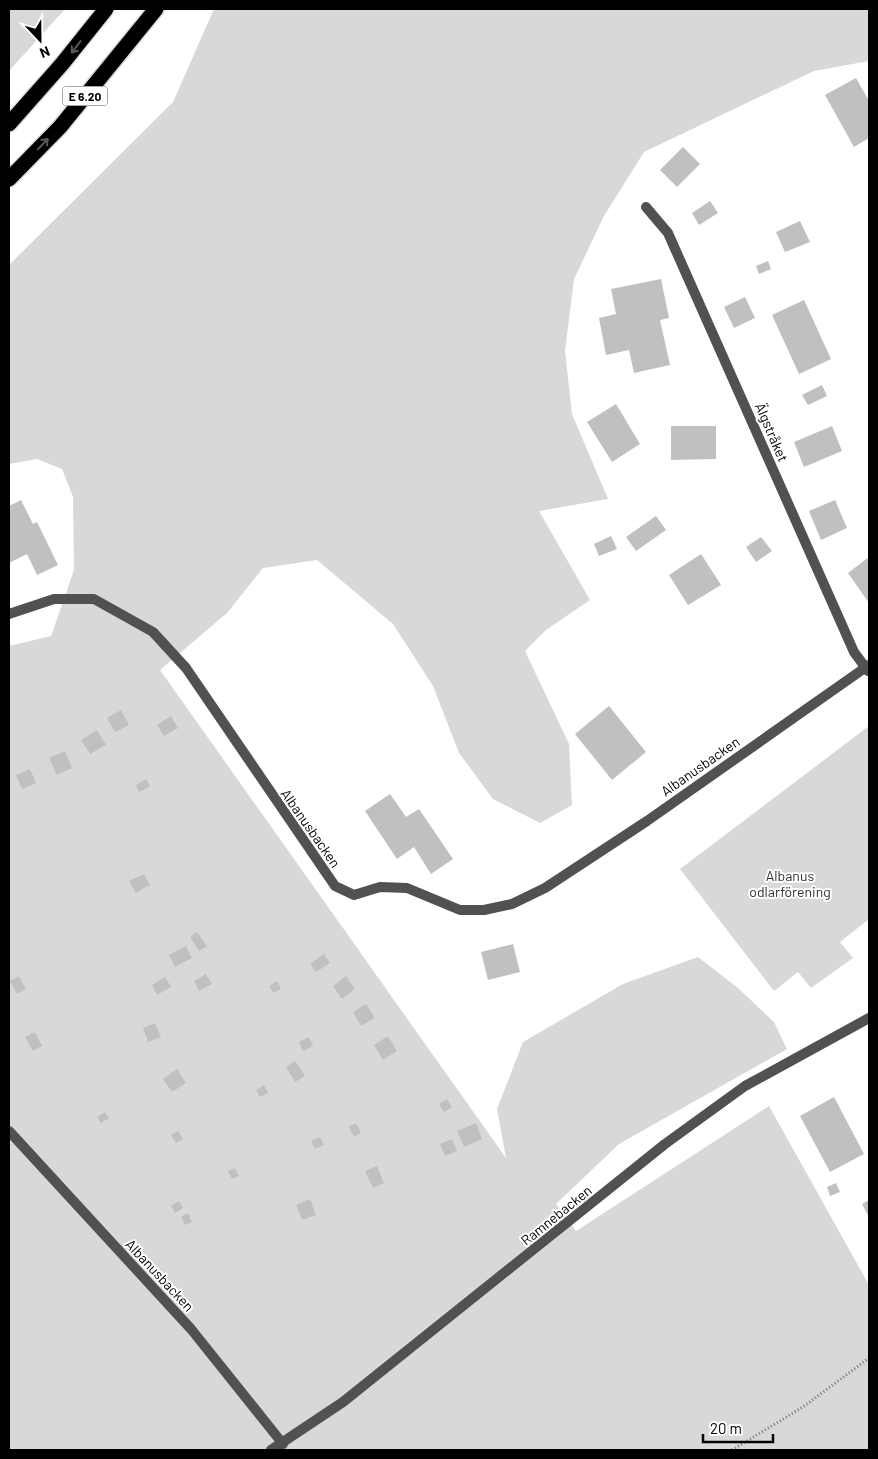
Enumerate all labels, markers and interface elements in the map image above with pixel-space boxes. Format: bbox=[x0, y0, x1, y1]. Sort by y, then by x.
north arrow bbox=[15, 15, 65, 65]
one-way arrow bbox=[70, 40, 81, 53]
text: N bbox=[38, 43, 53, 62]
road number: E 6.20 bbox=[62, 86, 108, 105]
one-way arrow bbox=[37, 138, 49, 150]
street label: Älgstråket bbox=[752, 400, 792, 464]
street label: Albanusbacken bbox=[657, 733, 743, 799]
street label: Albanusbacken bbox=[278, 785, 344, 871]
park label: Albanus odlarförening bbox=[749, 867, 831, 900]
street label: Ramnebacken bbox=[517, 1181, 595, 1249]
street label: Albanusbacken bbox=[122, 1236, 198, 1314]
scale bar bbox=[703, 1412, 773, 1444]
text: 20 m bbox=[710, 1419, 742, 1437]

